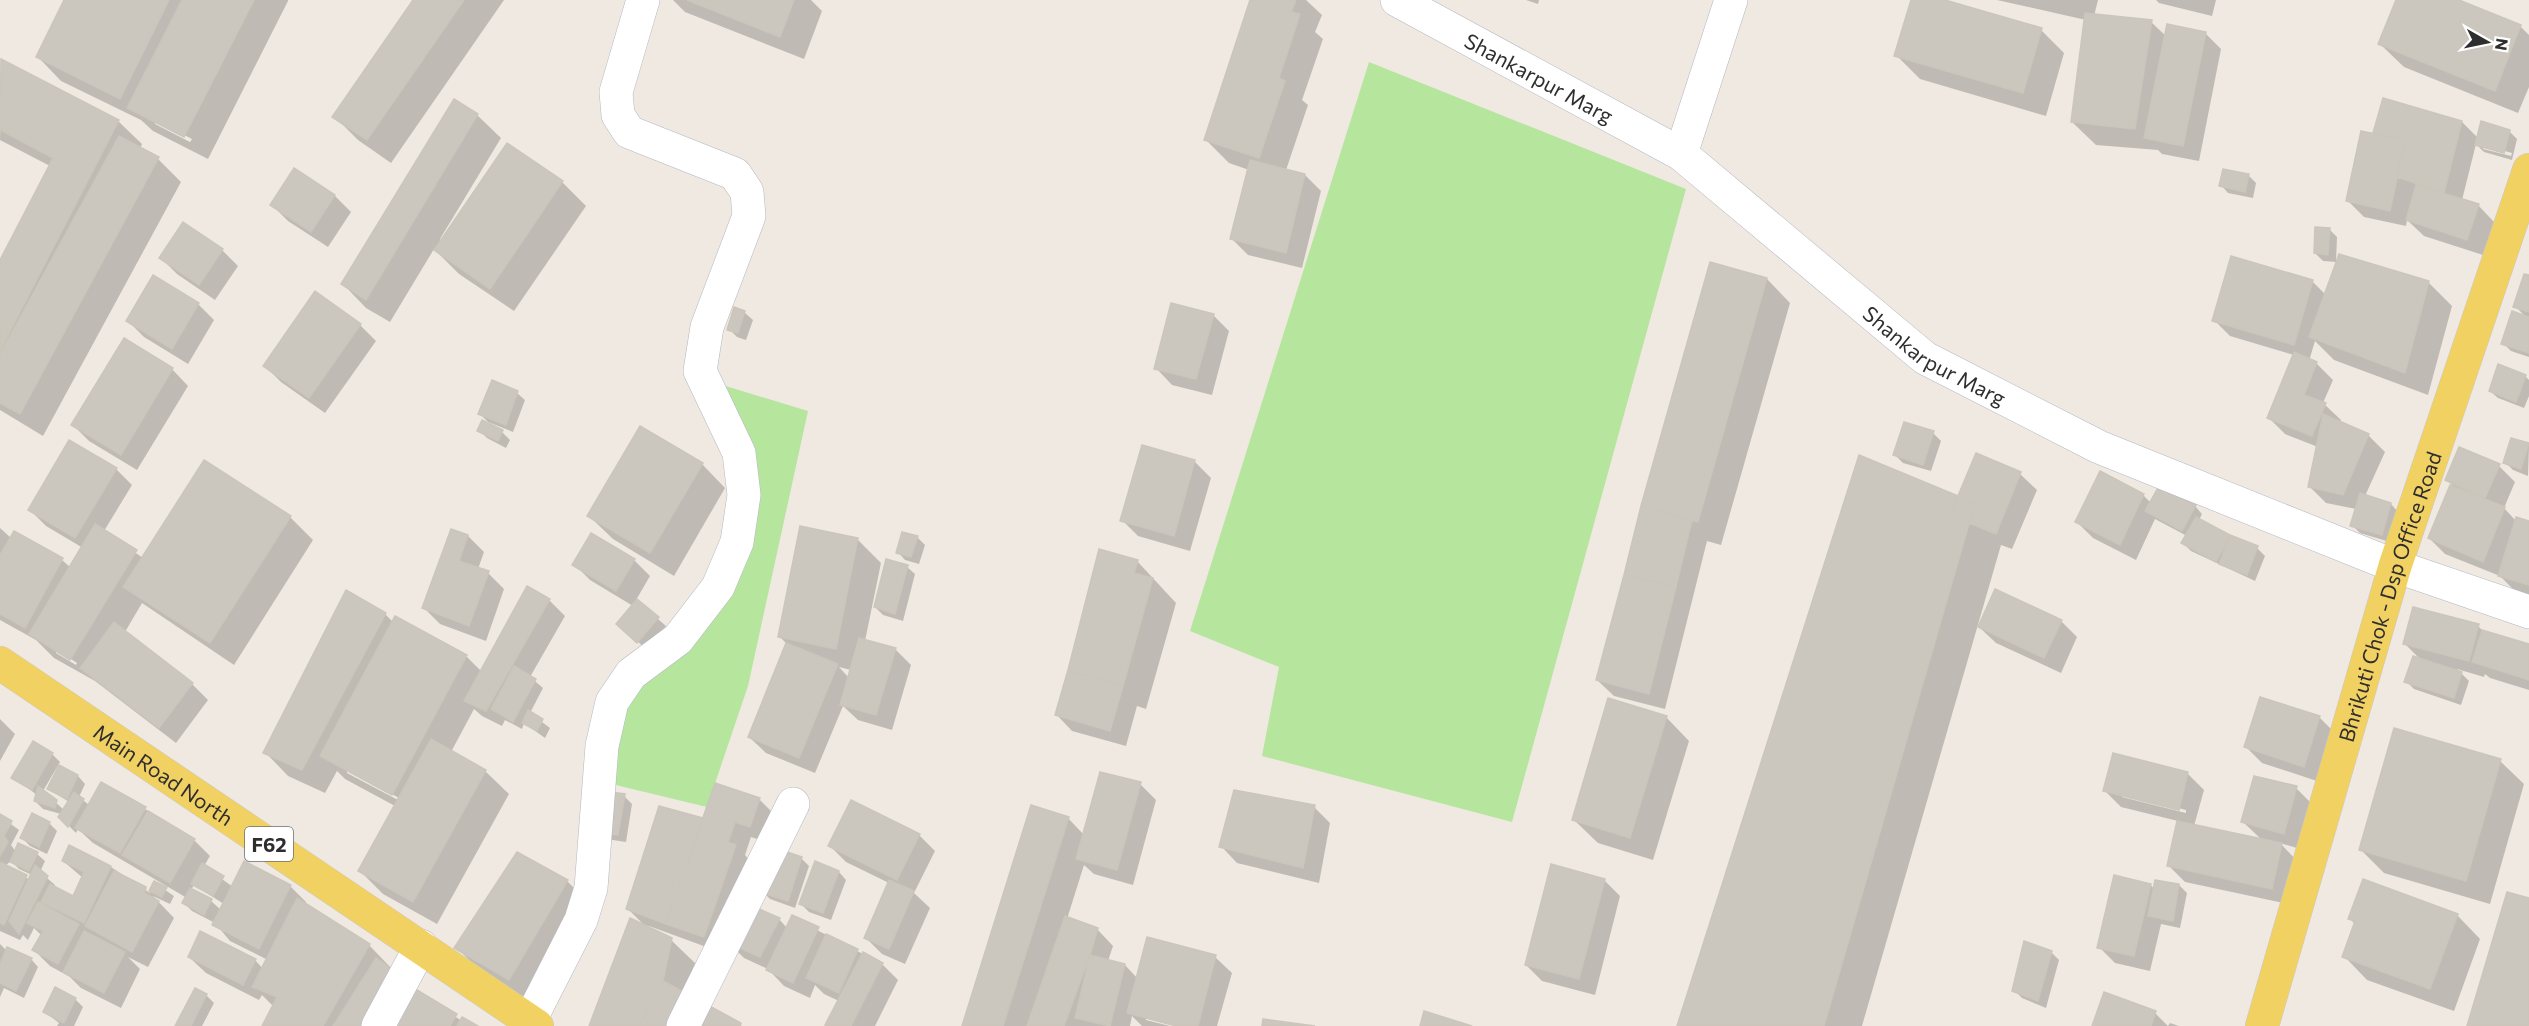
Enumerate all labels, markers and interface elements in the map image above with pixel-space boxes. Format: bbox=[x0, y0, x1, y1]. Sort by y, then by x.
north arrow bbox=[2457, 12, 2517, 72]
street label: Shankarpur Marg bbox=[1461, 27, 1618, 128]
text: N bbox=[2492, 37, 2513, 52]
street label: Shankarpur Marg bbox=[1859, 300, 2010, 410]
street label: Bhrikuti Chok - Dsp Office Road bbox=[2332, 448, 2445, 744]
street label: Main Road North bbox=[90, 718, 239, 830]
road number: F62 bbox=[245, 827, 293, 861]

